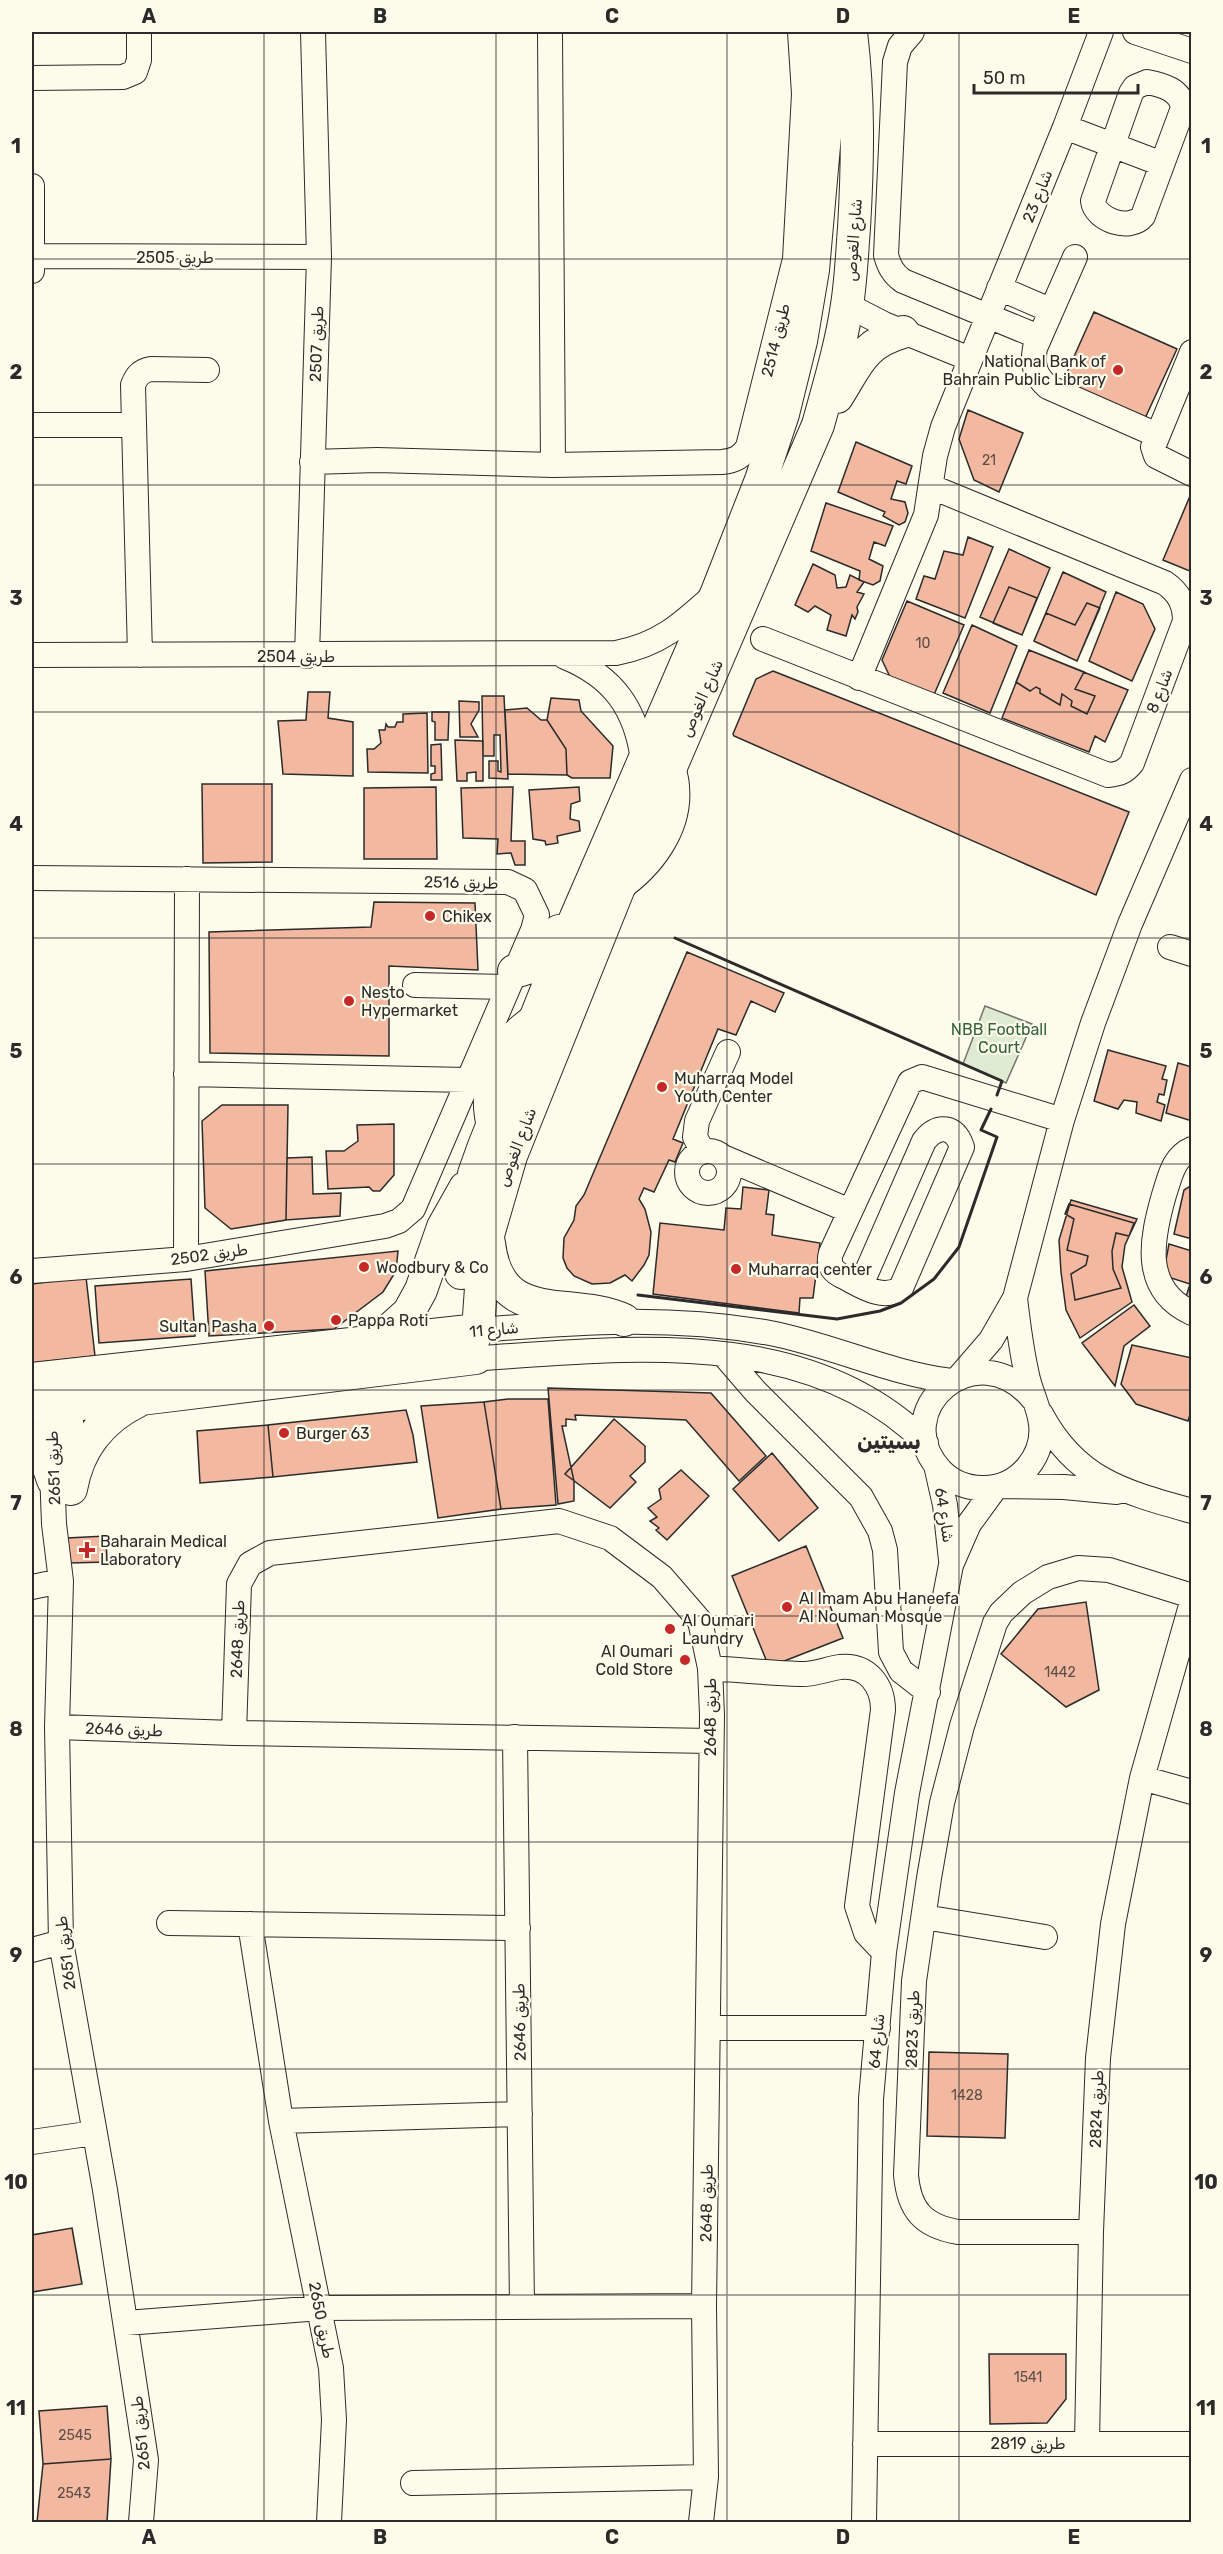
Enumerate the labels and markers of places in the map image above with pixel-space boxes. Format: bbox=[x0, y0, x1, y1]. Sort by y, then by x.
place label: National Bank of Bahrain Public Library bbox=[942, 352, 1107, 389]
marker: National Bank of Bahrain Public Library bbox=[1111, 363, 1125, 377]
place label: Chikex bbox=[442, 907, 492, 926]
marker: Chikex bbox=[423, 909, 437, 923]
place label: Nesto Hypermarket bbox=[361, 983, 458, 1020]
marker: Nesto Hypermarket bbox=[342, 994, 356, 1008]
place label: Muharraq Model Youth Center bbox=[674, 1069, 794, 1106]
marker: Muharraq Model Youth Center bbox=[655, 1080, 669, 1094]
place label: Woodbury & Co bbox=[376, 1258, 489, 1277]
marker: Woodbury & Co bbox=[357, 1260, 371, 1274]
place label: Muharraq center bbox=[748, 1260, 872, 1279]
marker: Muharraq center bbox=[729, 1262, 743, 1276]
place label: Pappa Roti bbox=[348, 1311, 428, 1330]
marker: Pappa Roti bbox=[329, 1313, 343, 1327]
place label: Sultan Pasha bbox=[159, 1317, 257, 1336]
marker: Sultan Pasha bbox=[262, 1319, 276, 1333]
place label: Burger 63 bbox=[296, 1424, 370, 1443]
marker: Burger 63 bbox=[277, 1426, 291, 1440]
place label: Baharain Medical Laboratory bbox=[100, 1532, 227, 1569]
marker: Baharain Medical Laboratory bbox=[78, 1541, 96, 1559]
place label: Al Imam Abu Haneefa Al Nouman Mosque bbox=[799, 1589, 959, 1626]
marker: Al Imam Abu Haneefa Al Nouman Mosque bbox=[780, 1600, 794, 1614]
place label: Al Oumari Laundry bbox=[682, 1611, 754, 1648]
marker: Al Oumari Laundry bbox=[663, 1622, 677, 1636]
place label: Al Oumari Cold Store bbox=[596, 1642, 673, 1679]
marker: Al Oumari Cold Store bbox=[678, 1653, 692, 1667]

